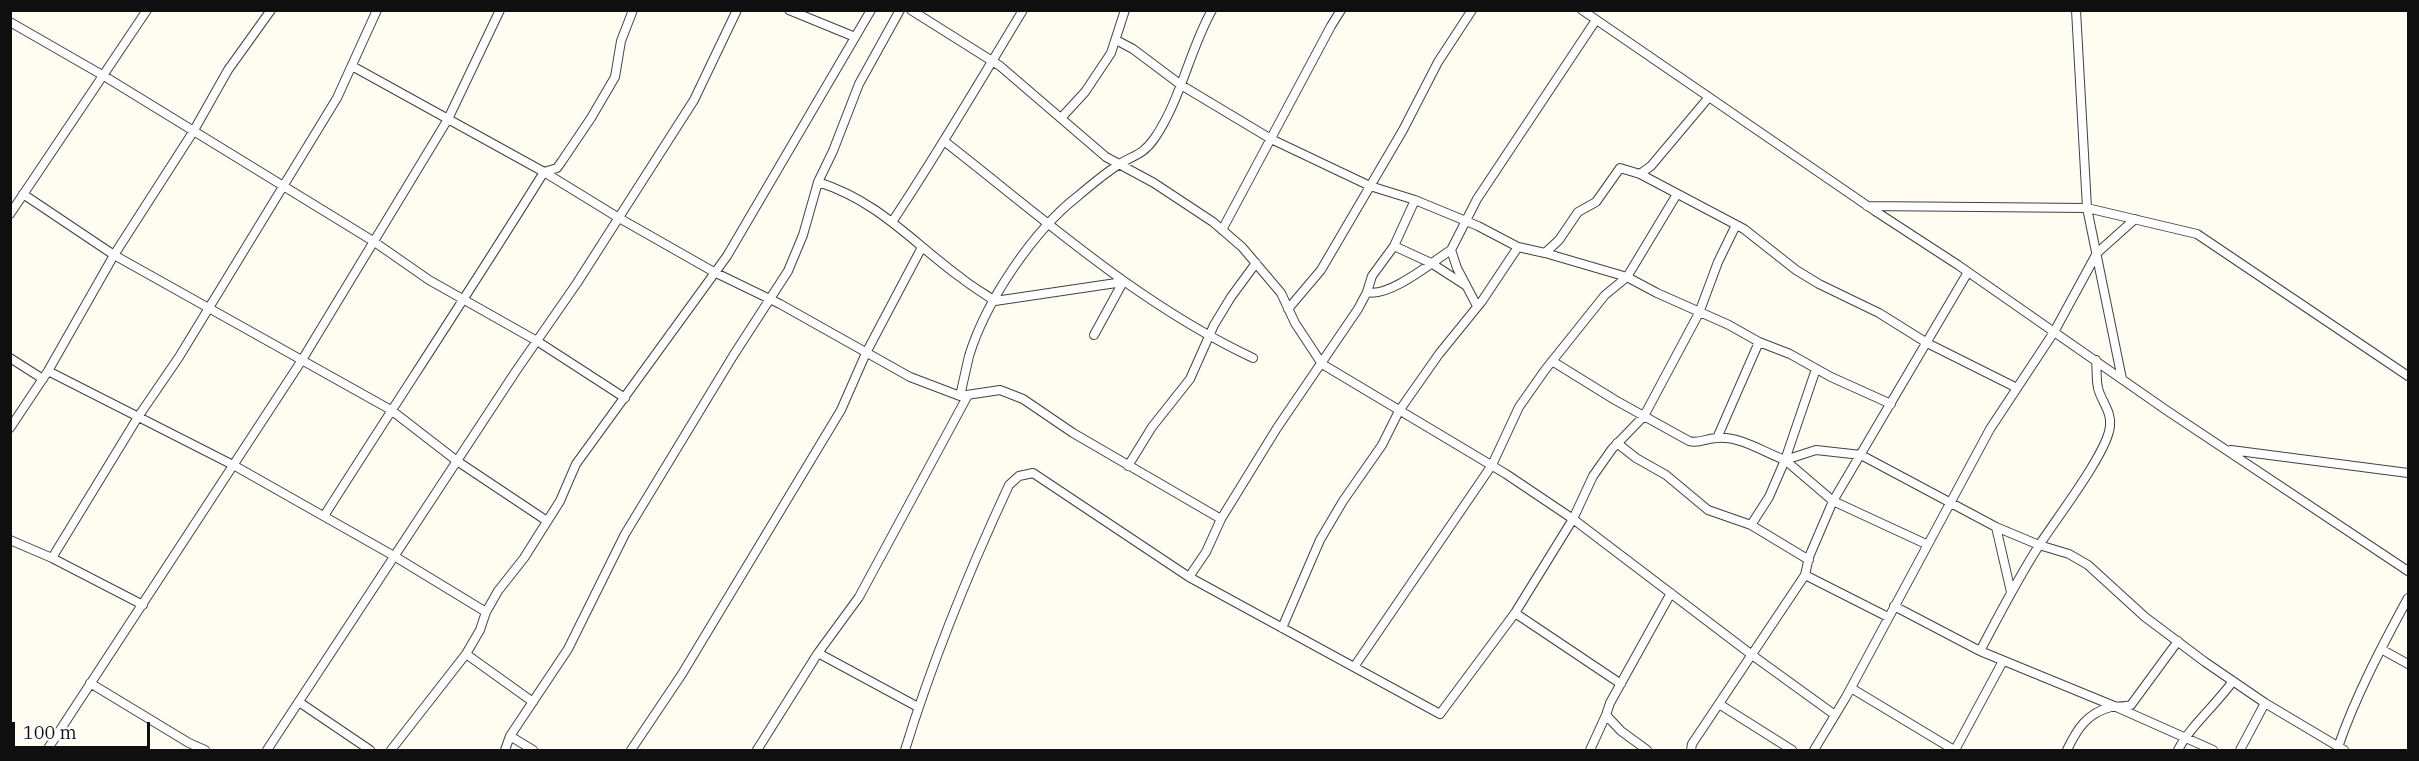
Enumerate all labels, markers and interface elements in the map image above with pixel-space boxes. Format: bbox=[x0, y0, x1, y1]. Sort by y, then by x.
scale bar bbox=[15, 710, 153, 748]
text: 100 m bbox=[23, 721, 77, 744]

